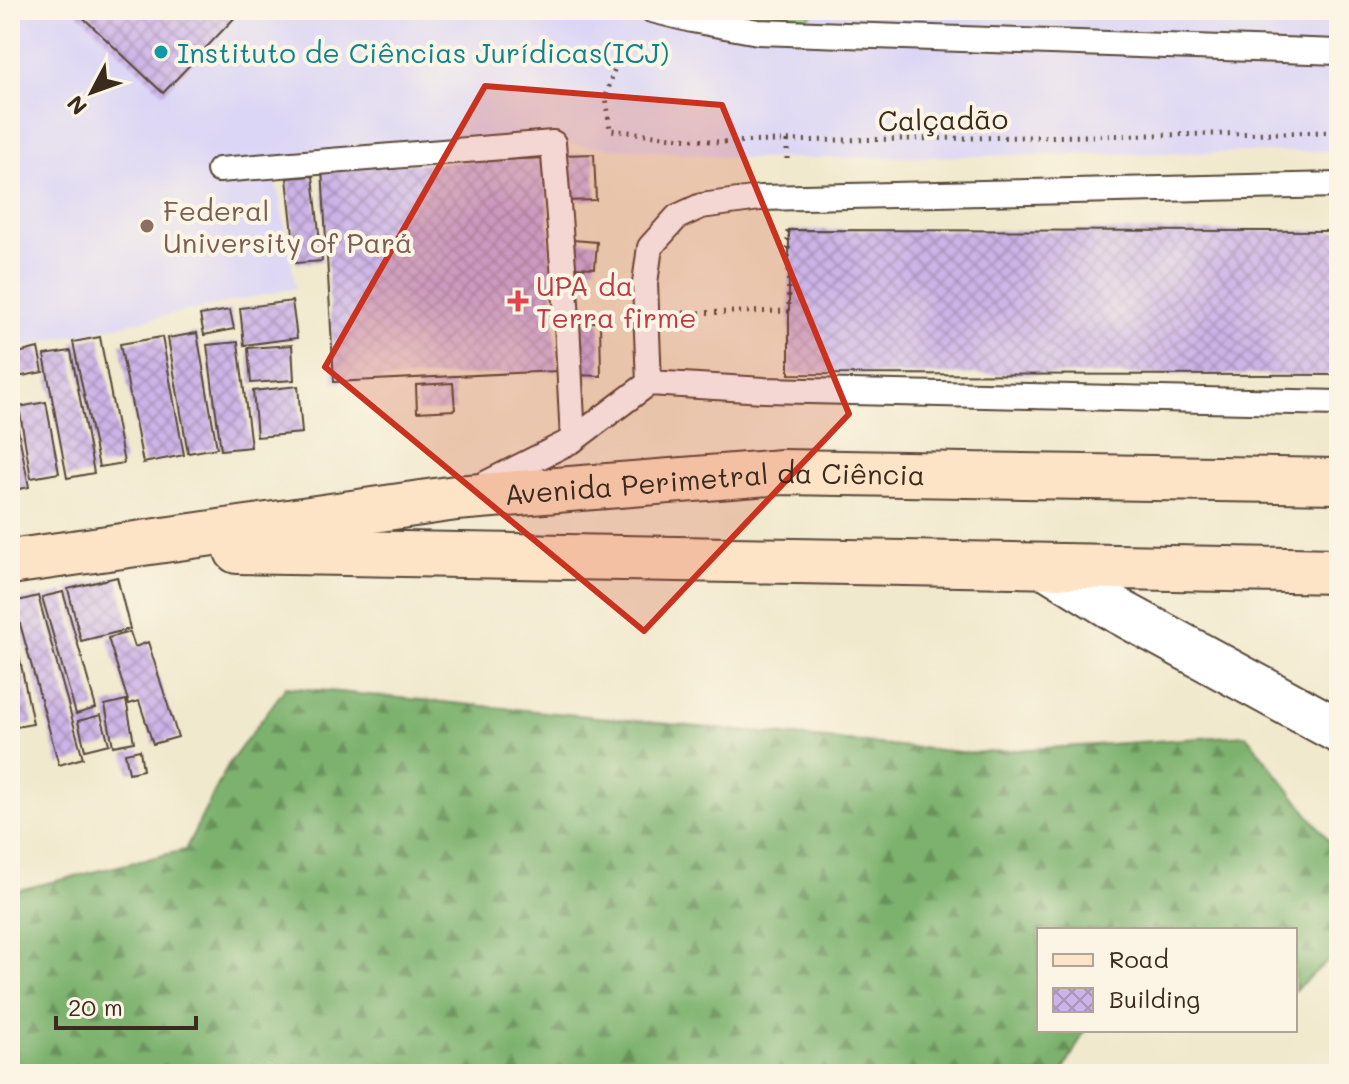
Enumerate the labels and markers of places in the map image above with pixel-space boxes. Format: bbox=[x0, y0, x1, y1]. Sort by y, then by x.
place label: Instituto de Ciências Jurídicas(ICJ) bbox=[177, 34, 669, 70]
marker: Instituto de Ciências Jurídicas(ICJ) bbox=[152, 43, 170, 61]
place label: Federal University of Pará bbox=[163, 192, 413, 260]
marker: Federal University of Pará bbox=[138, 217, 156, 235]
place label: UPA da Terra firme bbox=[536, 267, 697, 335]
marker: UPA da Terra firme bbox=[507, 290, 529, 312]

